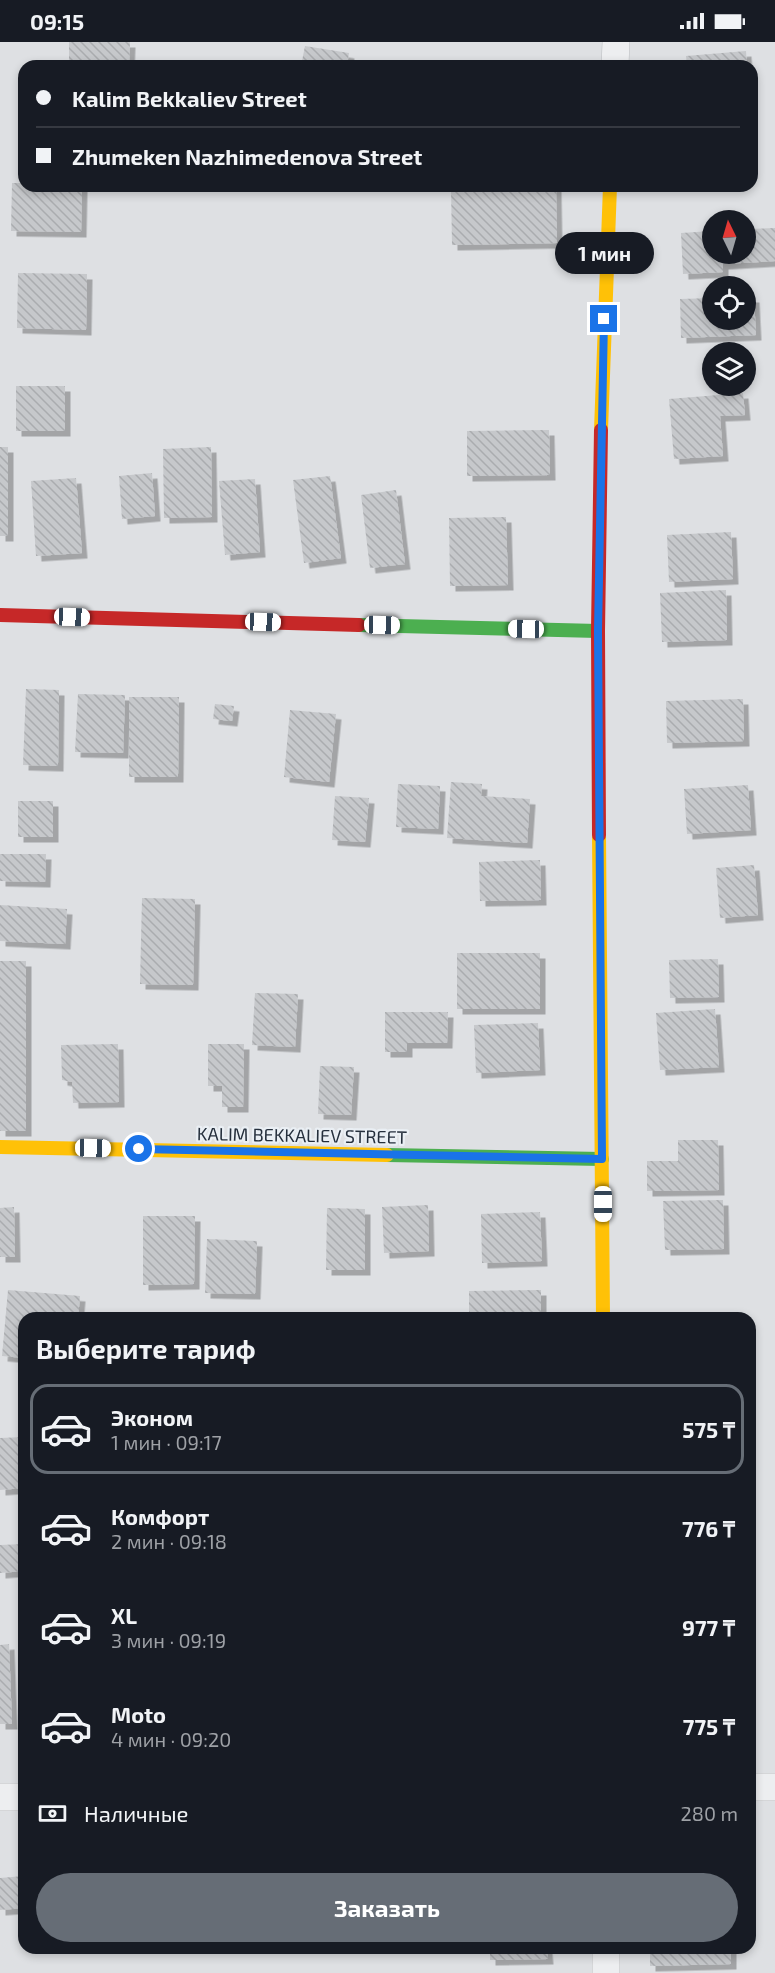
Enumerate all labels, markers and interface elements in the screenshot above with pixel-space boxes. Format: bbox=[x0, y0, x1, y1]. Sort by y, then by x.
text: 09:15 bbox=[30, 8, 84, 34]
text: Kalim Bekkaliev Street bbox=[72, 85, 307, 111]
text: Zhumeken Nazhimedenova Street bbox=[72, 143, 422, 169]
north arrow bbox=[702, 210, 756, 264]
map controls bbox=[702, 210, 756, 396]
callout: 1 мин bbox=[554, 232, 654, 274]
text: 1 мин bbox=[578, 241, 631, 265]
button: locate bbox=[702, 276, 756, 330]
route end bbox=[590, 305, 617, 332]
button: layers bbox=[702, 342, 756, 396]
car bbox=[54, 607, 90, 627]
car bbox=[245, 612, 281, 632]
car bbox=[364, 616, 400, 634]
car bbox=[508, 620, 544, 638]
street label: KALIM BEKKALIEV STREET bbox=[197, 1122, 408, 1148]
route start bbox=[125, 1135, 152, 1162]
car bbox=[75, 1139, 111, 1157]
car bbox=[594, 1186, 612, 1222]
text: Выберите тариф bbox=[36, 1332, 256, 1364]
icon: car bbox=[39, 1402, 93, 1456]
text: Эконом bbox=[111, 1404, 193, 1430]
text: 575 ₸ bbox=[682, 1416, 735, 1442]
text: 1 мин · 09:17 bbox=[111, 1430, 222, 1454]
icon: car bbox=[39, 1501, 93, 1555]
text: Комфорт bbox=[111, 1503, 209, 1529]
text: 776 ₸ bbox=[682, 1515, 735, 1541]
text: 2 мин · 09:18 bbox=[111, 1529, 227, 1553]
icon: car bbox=[39, 1600, 93, 1654]
text: XL bbox=[111, 1602, 137, 1628]
text: 977 ₸ bbox=[682, 1614, 735, 1640]
text: 3 мин · 09:19 bbox=[111, 1628, 226, 1652]
icon: car bbox=[39, 1699, 93, 1753]
text: Moto bbox=[111, 1701, 166, 1727]
text: 775 ₸ bbox=[683, 1713, 735, 1739]
text: 4 мин · 09:20 bbox=[111, 1727, 231, 1751]
icon: cash bbox=[36, 1797, 69, 1830]
text: Наличные bbox=[84, 1800, 188, 1826]
text: 280 m bbox=[681, 1801, 738, 1825]
button: Заказать bbox=[36, 1873, 738, 1942]

